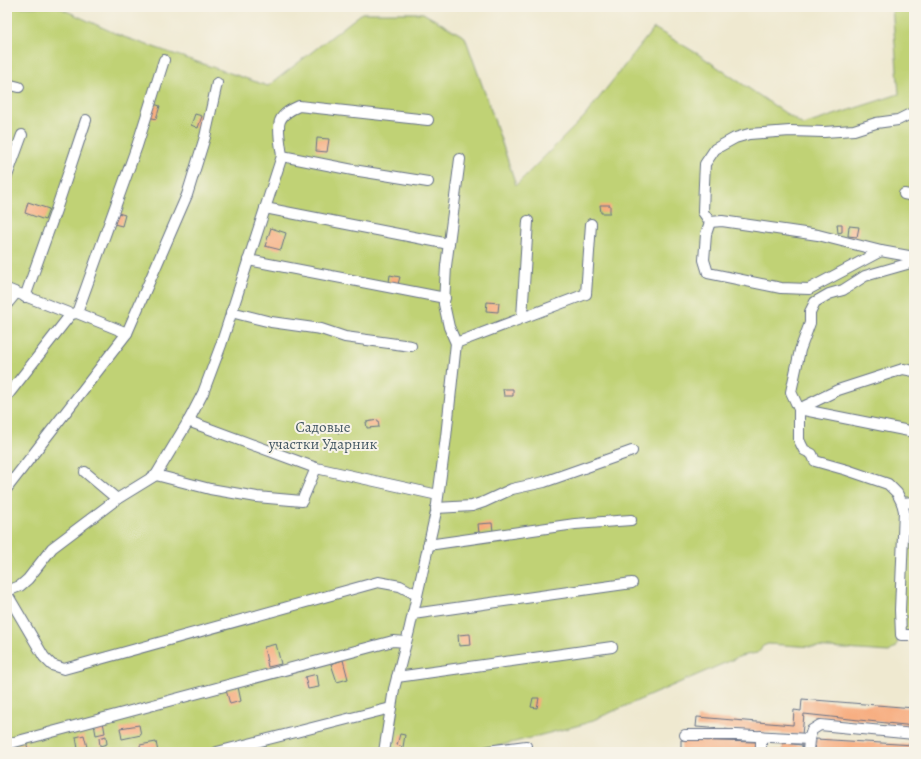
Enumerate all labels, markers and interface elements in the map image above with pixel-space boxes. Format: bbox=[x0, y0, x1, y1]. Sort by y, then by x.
park label: Садовые участки Ударник bbox=[268, 417, 377, 454]

